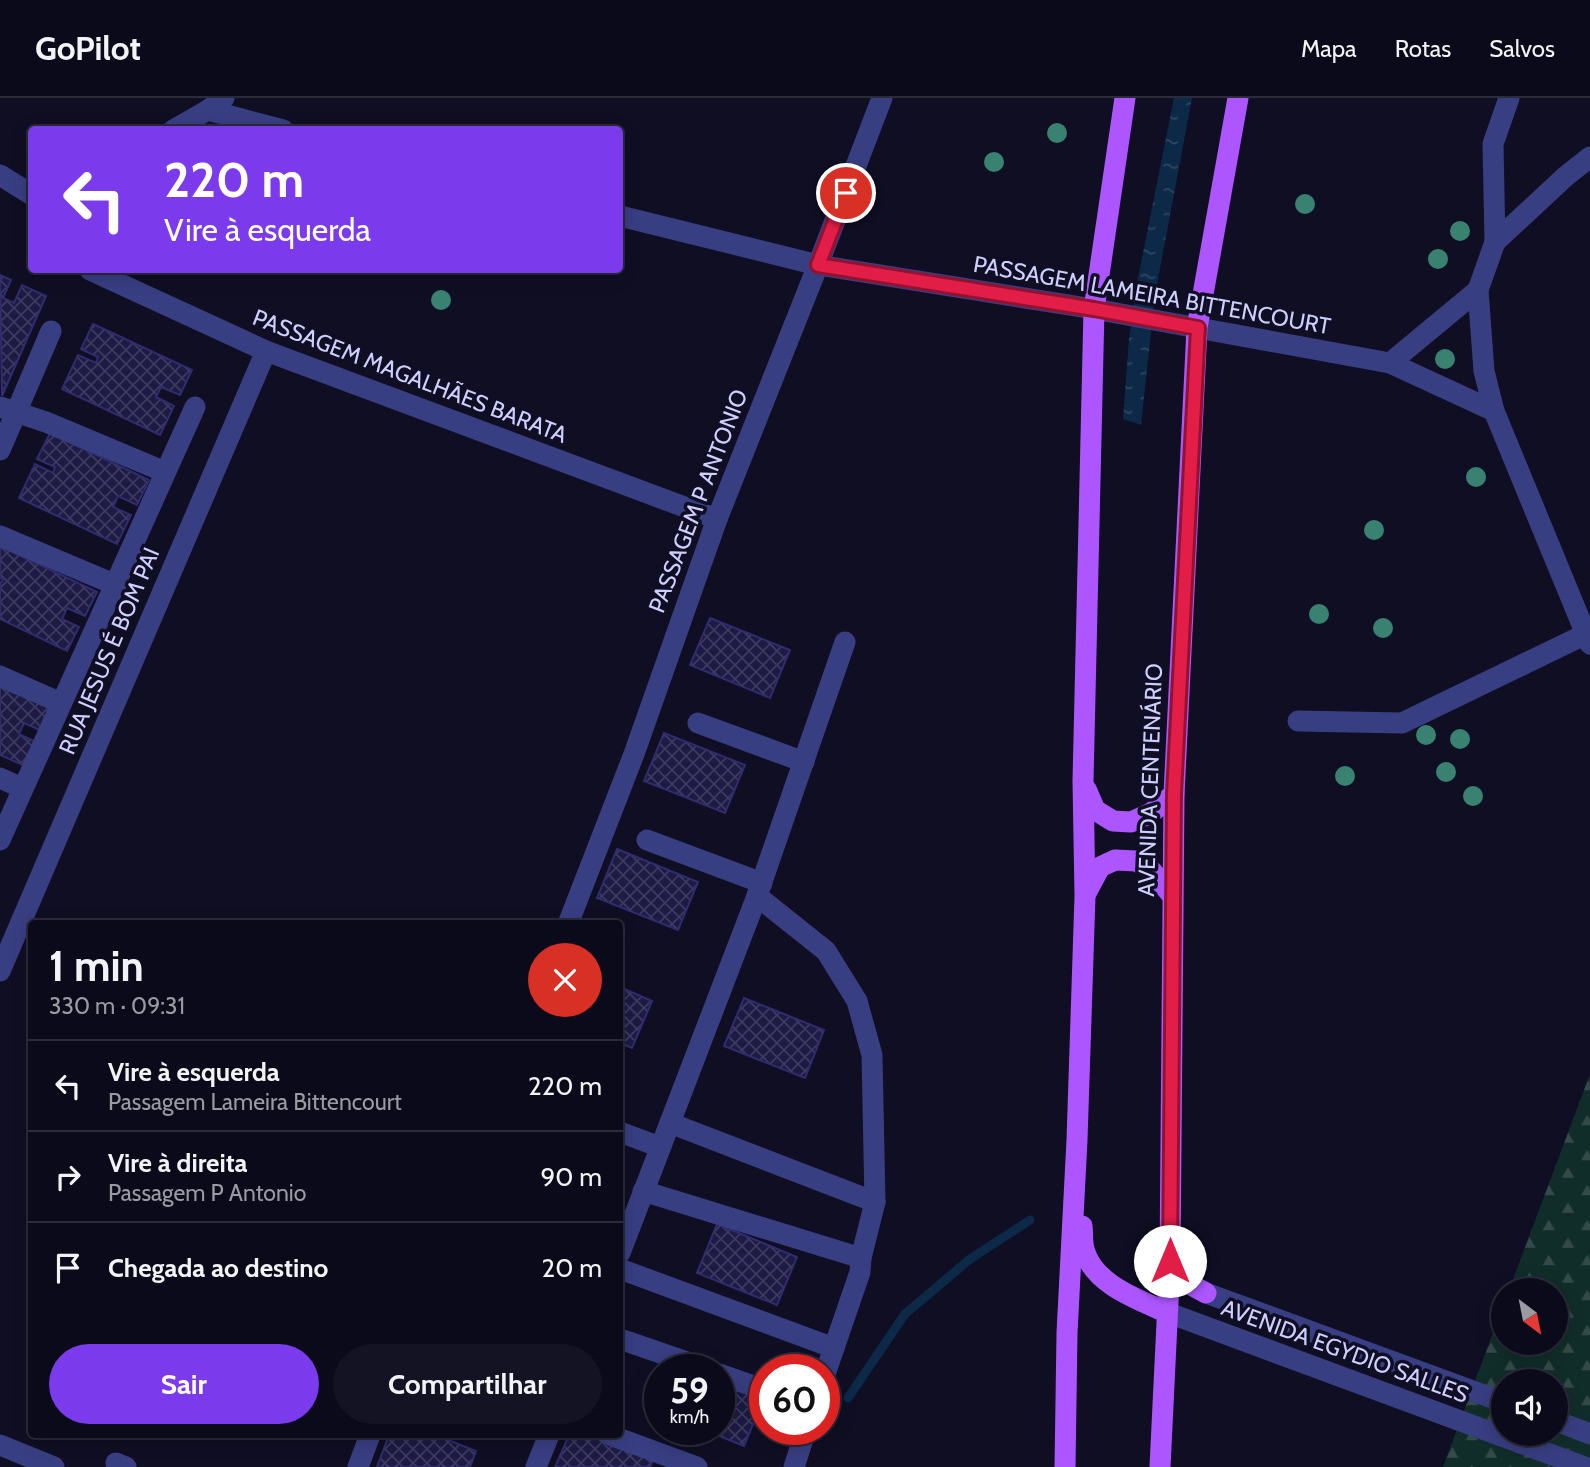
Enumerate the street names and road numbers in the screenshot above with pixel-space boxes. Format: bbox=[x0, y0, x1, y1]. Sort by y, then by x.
street label: PASSAGEM LAMEIRA BITTENCOURT bbox=[971, 250, 1333, 340]
street label: PASSAGEM MAGALHÃES BARATA bbox=[249, 303, 571, 449]
street label: PASSAGEM P ANTONIO bbox=[642, 385, 754, 617]
street label: RUA JESUS É BOM PAI bbox=[52, 543, 165, 759]
street label: AVENIDA CENTENÁRIO bbox=[1131, 663, 1168, 897]
street label: AVENIDA EGYDIO SALLES bbox=[1218, 1293, 1472, 1409]

